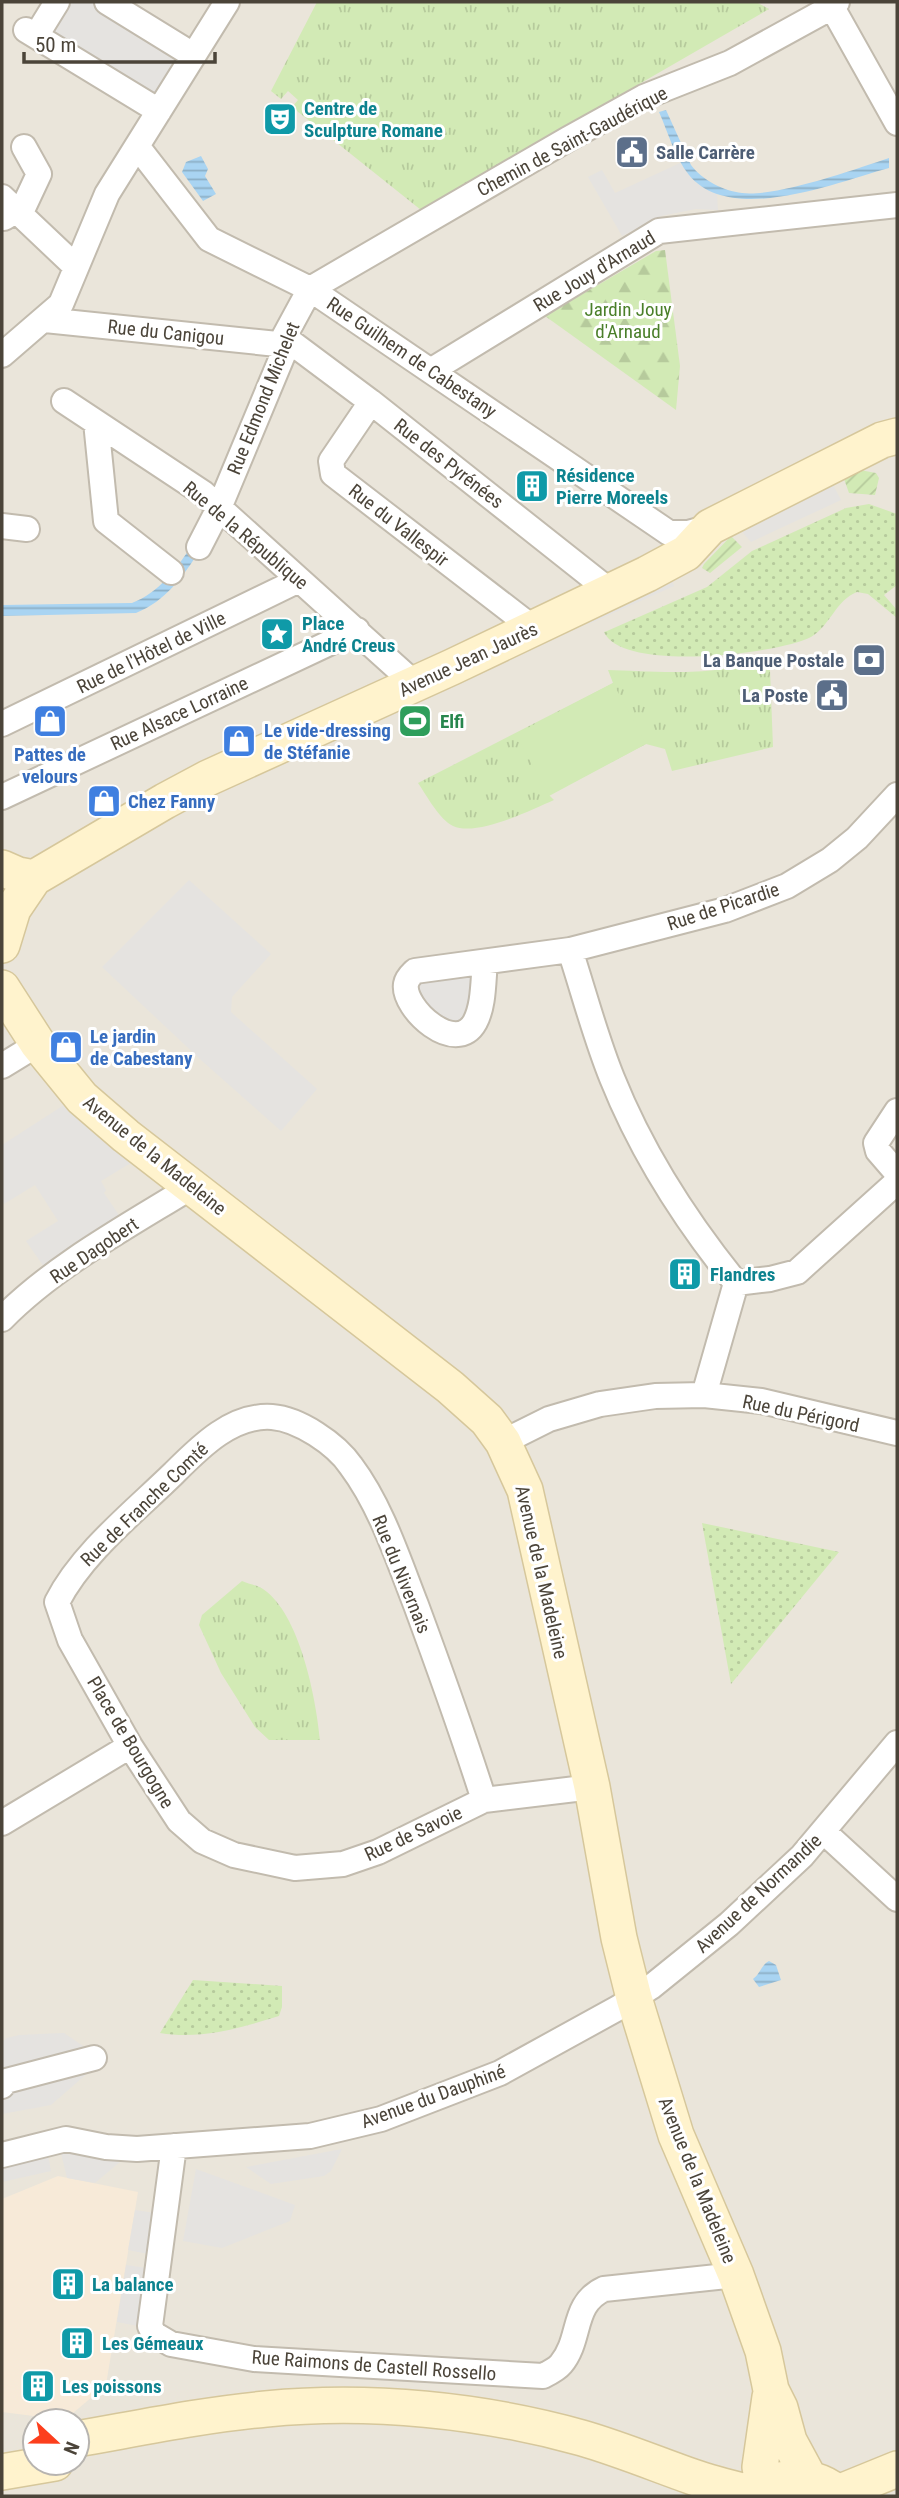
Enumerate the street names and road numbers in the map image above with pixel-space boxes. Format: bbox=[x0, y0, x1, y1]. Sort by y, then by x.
street label: Chemin de Saint-Gaudérique bbox=[473, 81, 671, 201]
street label: Rue Jouy d'Arnaud bbox=[529, 226, 659, 317]
street label: Rue Guilhem de Cabestany bbox=[322, 292, 501, 423]
street label: Rue du Canigou bbox=[107, 315, 225, 350]
street label: Rue Edmond Michelet bbox=[222, 319, 305, 478]
street label: Rue des Pyrénées bbox=[389, 413, 508, 513]
street label: Rue de la République bbox=[178, 476, 313, 594]
street label: Rue du Vallespir bbox=[344, 479, 453, 572]
street label: Rue de l'Hôtel de Ville bbox=[73, 606, 230, 698]
street label: Avenue Jean Jaurès bbox=[395, 617, 541, 702]
street label: Rue Alsace Lorraine bbox=[107, 672, 252, 755]
street label: Rue de Picardie bbox=[664, 878, 782, 935]
street label: Avenue de la Madeleine bbox=[79, 1091, 231, 1220]
street label: Rue Dagobert bbox=[46, 1212, 143, 1288]
street label: Rue du Périgord bbox=[740, 1390, 861, 1437]
street label: Rue de Franche Comté bbox=[76, 1438, 213, 1571]
street label: Avenue de la Madeleine bbox=[510, 1483, 573, 1661]
street label: Rue du Nivernais bbox=[367, 1512, 436, 1637]
street label: Place de Bourgogne bbox=[82, 1672, 179, 1812]
street label: Rue de Savoie bbox=[361, 1801, 466, 1866]
street label: Avenue de Normandie bbox=[690, 1829, 826, 1958]
street label: Avenue du Dauphiné bbox=[358, 2060, 509, 2133]
street label: Avenue de la Madeleine bbox=[654, 2094, 741, 2267]
street label: Rue Raimons de Castell Rossello bbox=[251, 2345, 497, 2386]

